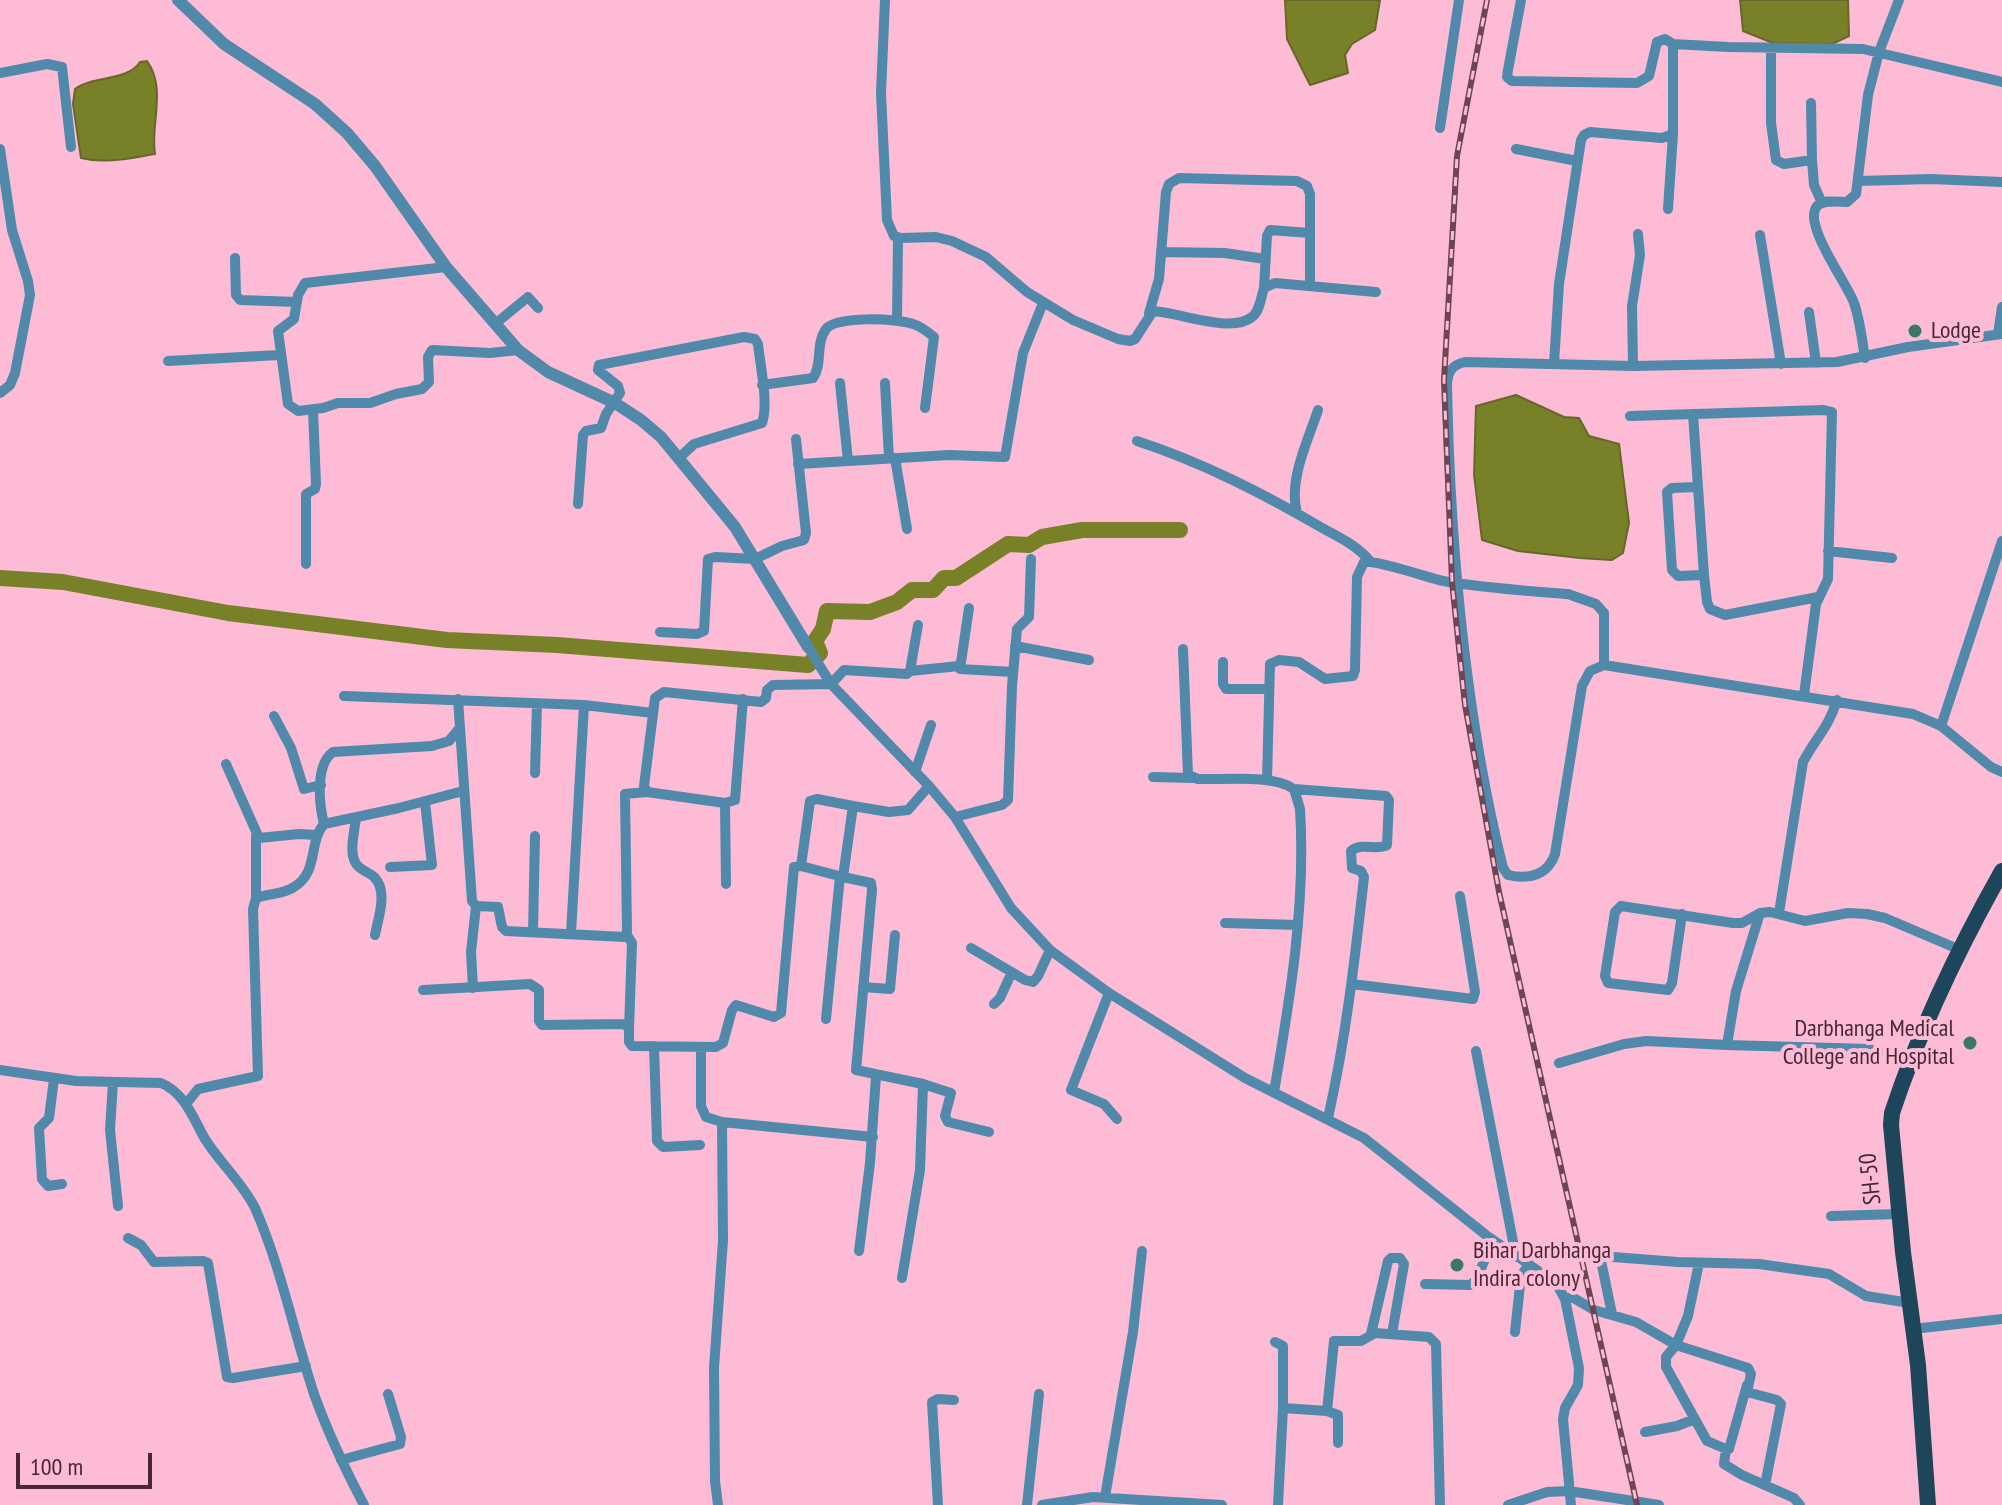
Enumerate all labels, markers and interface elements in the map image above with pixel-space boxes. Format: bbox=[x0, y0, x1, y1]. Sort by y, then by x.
place label: Lodge bbox=[1931, 317, 1981, 345]
marker: Lodge bbox=[1906, 322, 1924, 340]
place label: Darbhanga Medical College and Hospital bbox=[1783, 1015, 1954, 1071]
marker: Darbhanga Medical College and Hospital bbox=[1961, 1034, 1979, 1052]
street label: SH-50 bbox=[1854, 1152, 1888, 1206]
place label: Bihar Darbhanga Indira colony bbox=[1473, 1237, 1611, 1293]
marker: Bihar Darbhanga Indira colony bbox=[1448, 1256, 1466, 1274]
scale bar bbox=[20, 1437, 156, 1487]
text: 100 m bbox=[30, 1451, 83, 1482]

